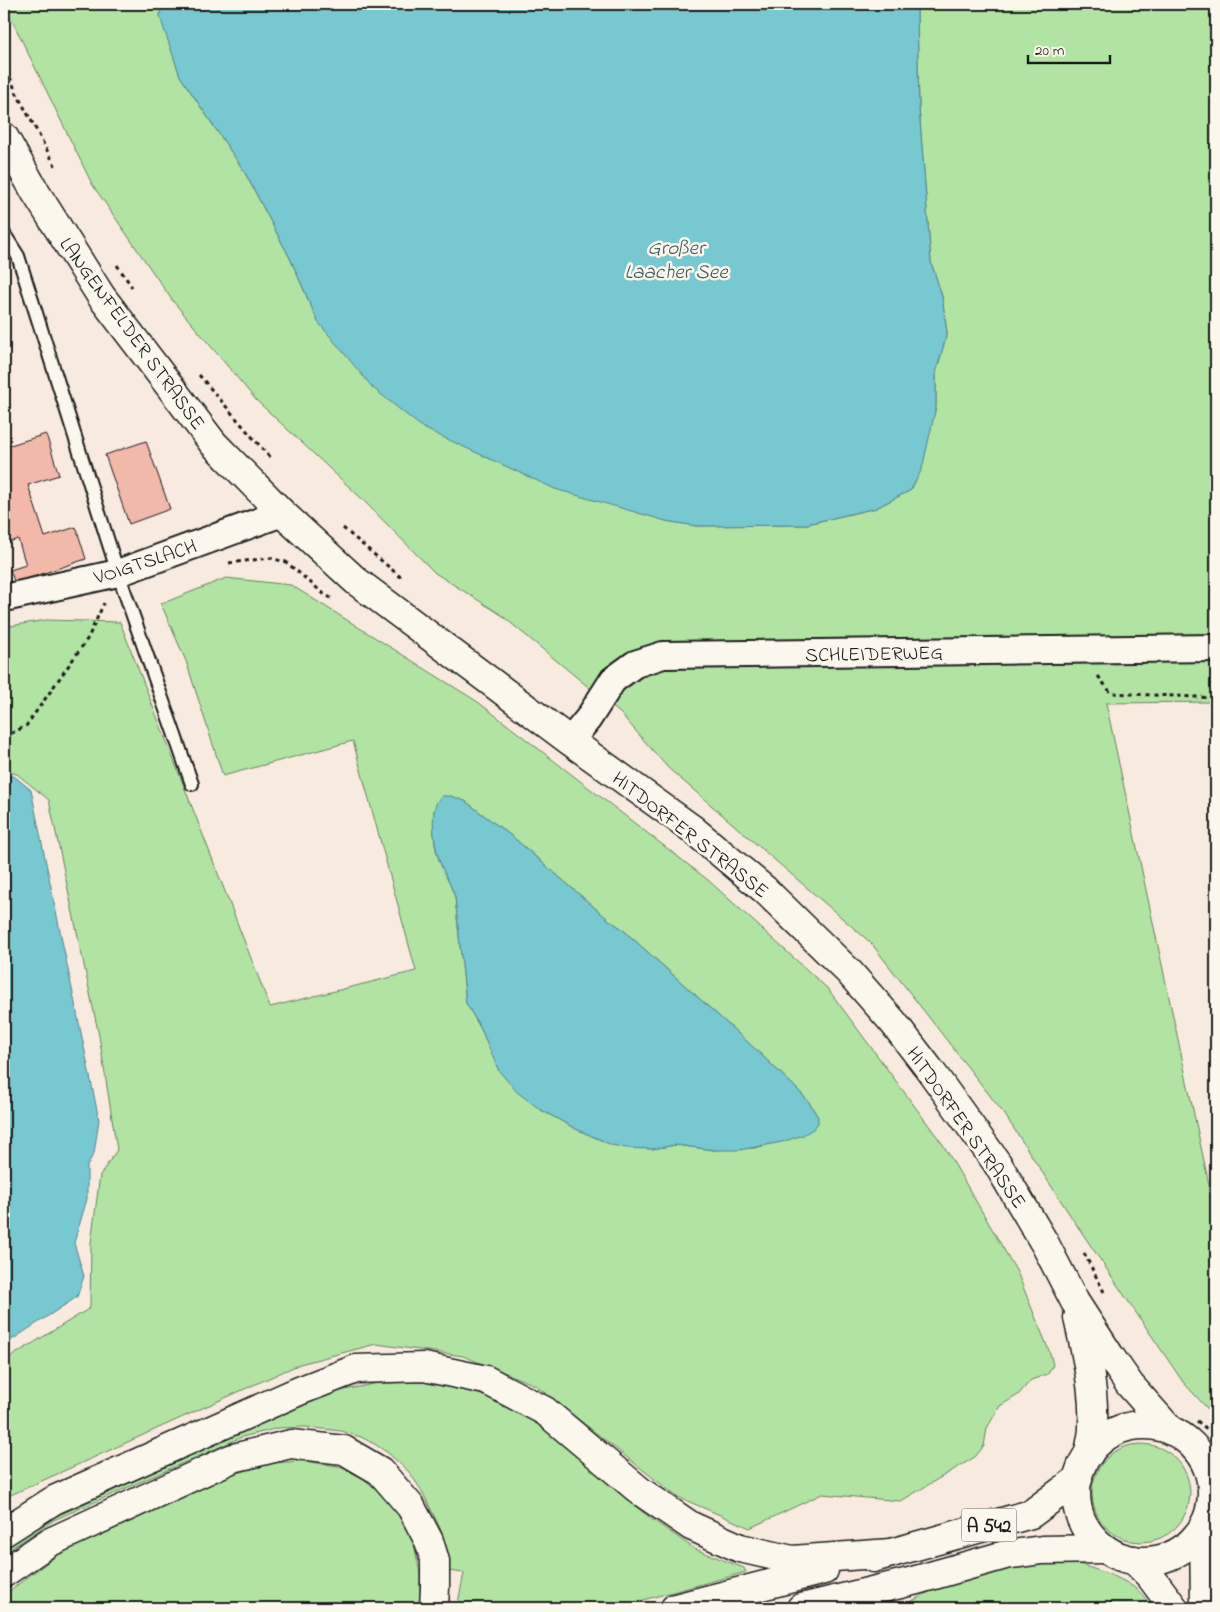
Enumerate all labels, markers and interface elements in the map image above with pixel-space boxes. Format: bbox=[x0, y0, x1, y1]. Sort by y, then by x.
scale bar bbox=[1028, 32, 1110, 64]
text: 20 m bbox=[1035, 40, 1065, 62]
street label: LANGENFELDER STRASSE bbox=[51, 232, 211, 437]
water label: Großer Laacher See bbox=[624, 234, 729, 288]
street label: VOIGTSLACH bbox=[90, 533, 201, 594]
street label: SCHLEIDERWEG bbox=[805, 640, 943, 671]
street label: HITDORFER STRASSE bbox=[605, 765, 774, 907]
street label: HITDORFER STRASSE bbox=[898, 1041, 1032, 1215]
road number: A 542 bbox=[962, 1508, 1016, 1542]

